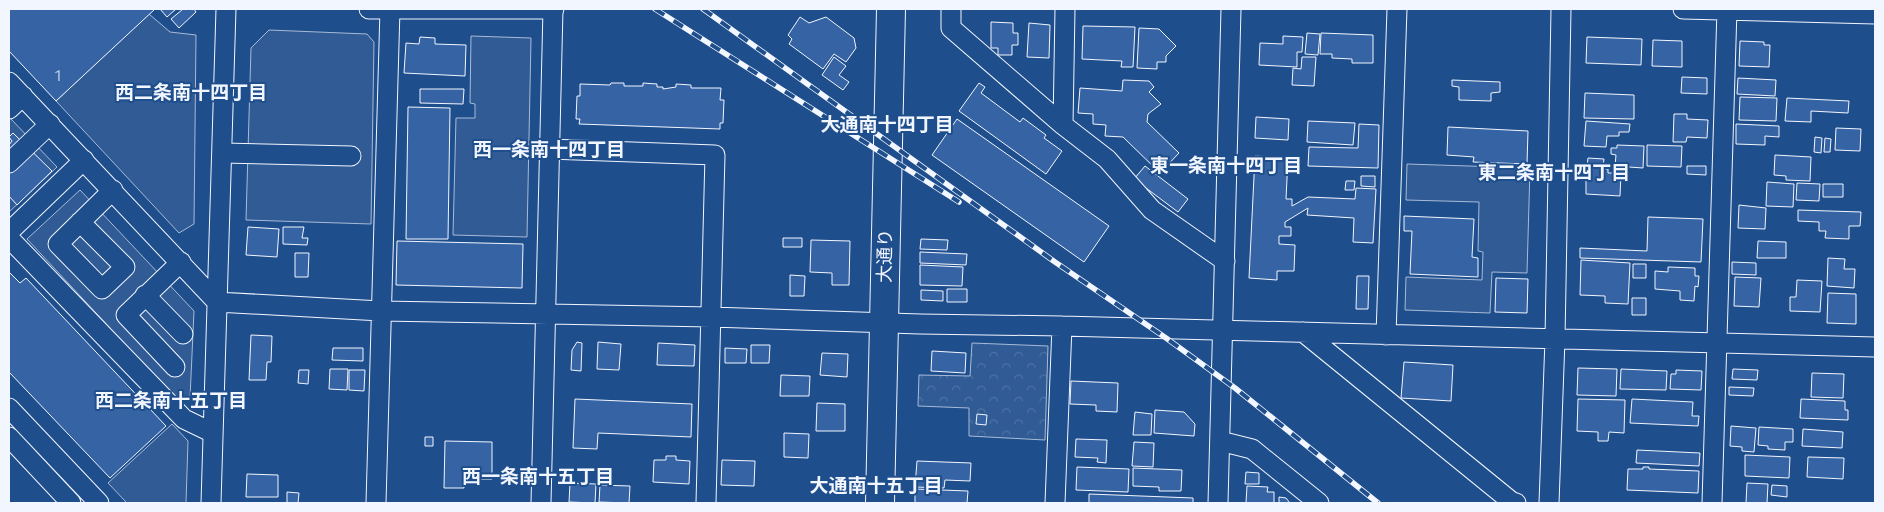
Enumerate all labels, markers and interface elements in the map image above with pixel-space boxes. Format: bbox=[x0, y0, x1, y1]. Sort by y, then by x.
house number: 1 bbox=[55, 66, 61, 84]
district label: 西二条南十四丁目 bbox=[115, 80, 267, 103]
district label: 大通南十四丁目 bbox=[820, 112, 954, 135]
district label: 西一条南十四丁目 bbox=[473, 137, 625, 160]
district label: 東一条南十四丁目 bbox=[1150, 153, 1302, 176]
district label: 東二条南十四丁目 bbox=[1478, 160, 1630, 183]
street label: 大通り bbox=[873, 229, 895, 283]
district label: 西二条南十五丁目 bbox=[95, 388, 247, 411]
district label: 西一条南十五丁目 bbox=[462, 464, 614, 487]
district label: 大通南十五丁目 bbox=[809, 473, 943, 496]

